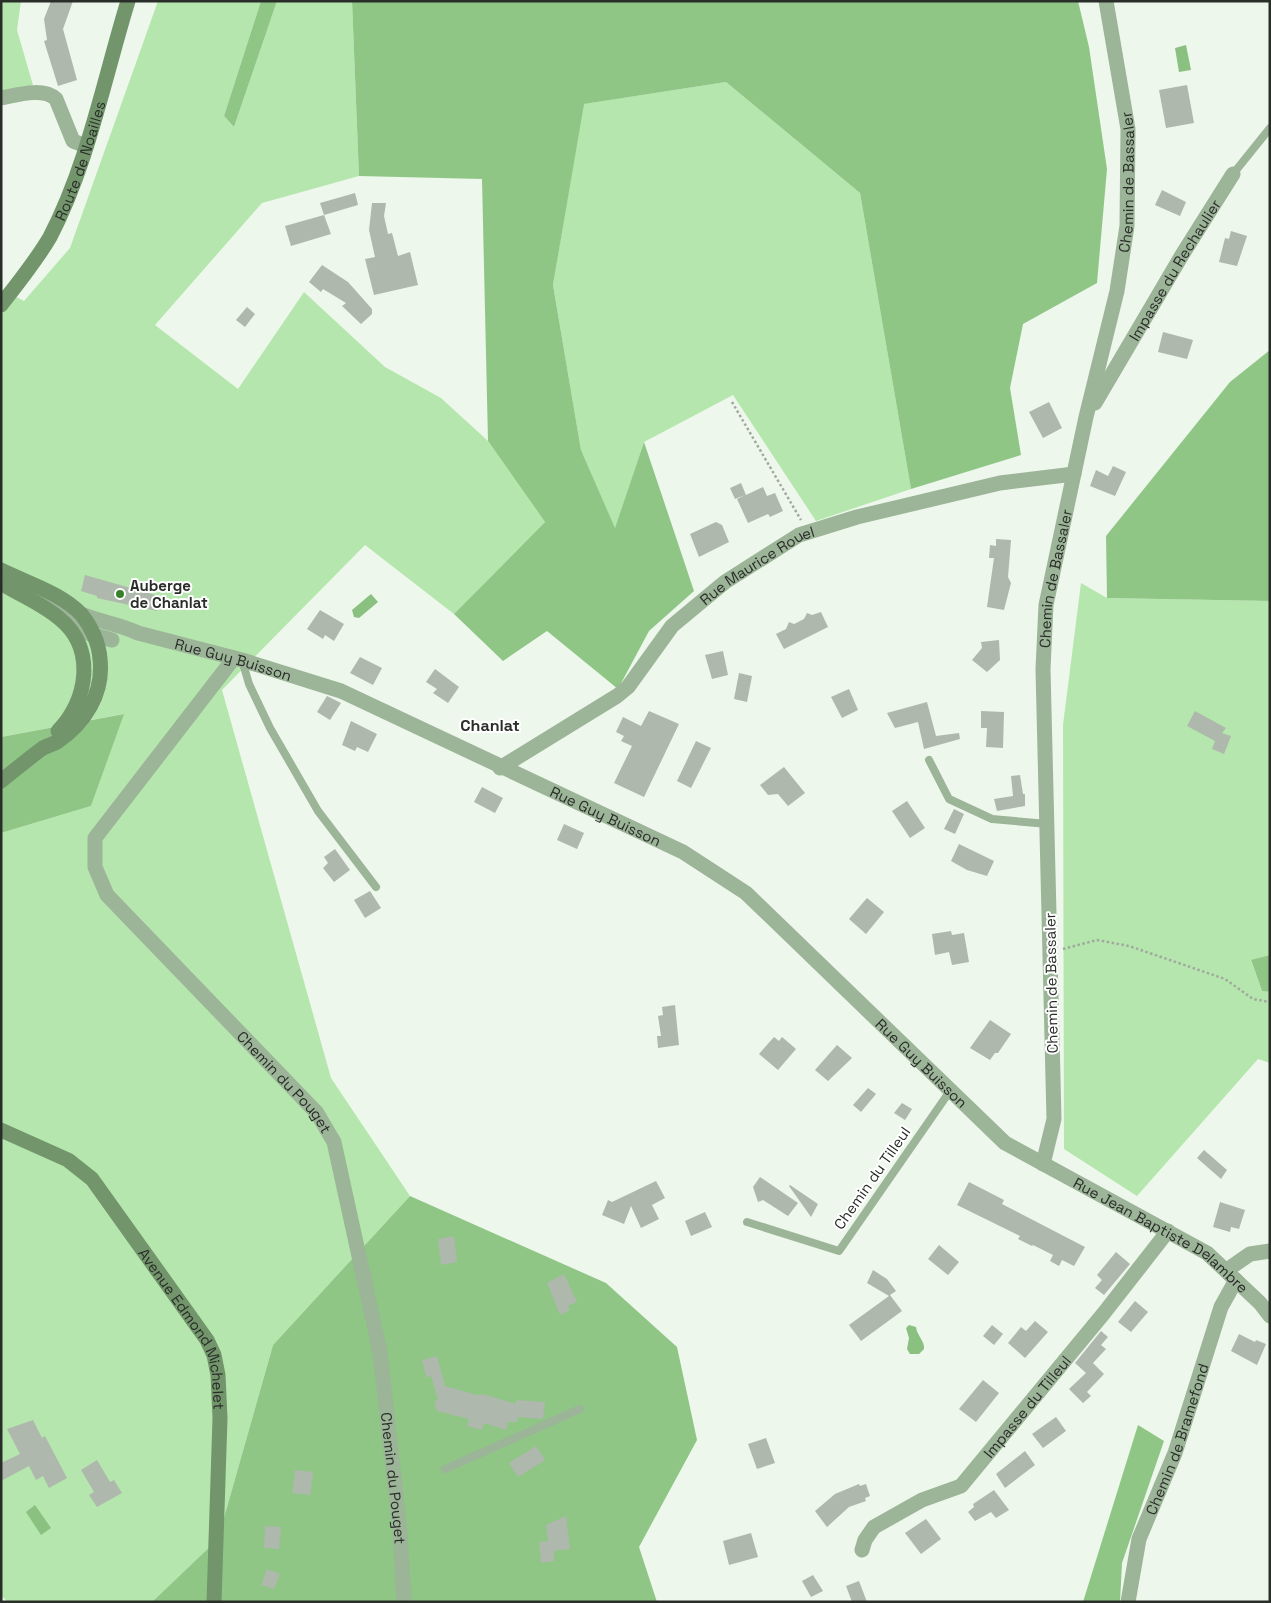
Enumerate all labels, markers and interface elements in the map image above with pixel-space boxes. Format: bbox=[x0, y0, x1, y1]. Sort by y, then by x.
street label: Route de Noailles bbox=[50, 99, 109, 224]
street label: Chemin de Bassaler bbox=[1114, 110, 1138, 254]
street label: Impasse du Rechaulier bbox=[1124, 195, 1225, 344]
street label: Chemin de Bassaler bbox=[1034, 507, 1076, 648]
street label: Rue Maurice Rouel bbox=[695, 521, 817, 609]
place label: Auberge de Chanlat bbox=[130, 576, 208, 612]
marker: Auberge de Chanlat bbox=[114, 588, 126, 600]
street label: Rue Guy Buisson bbox=[173, 633, 294, 685]
district label: Chanlat bbox=[460, 715, 520, 736]
street label: Rue Guy Buisson bbox=[547, 781, 664, 850]
street label: Chemin de Bassaler bbox=[1040, 912, 1062, 1054]
street label: Rue Guy Buisson bbox=[872, 1014, 972, 1112]
street label: Chemin du Pouget bbox=[233, 1027, 336, 1137]
street label: Chemin du Tilleul bbox=[829, 1123, 915, 1233]
street label: Rue Jean Baptiste Delambre bbox=[1070, 1173, 1253, 1297]
street label: Avenue Edmond Michelet bbox=[135, 1244, 229, 1410]
street label: Impasse du Tilleul bbox=[979, 1351, 1075, 1462]
street label: Chemin de Bramefond bbox=[1141, 1361, 1212, 1518]
street label: Chemin du Pouget bbox=[377, 1411, 410, 1545]

